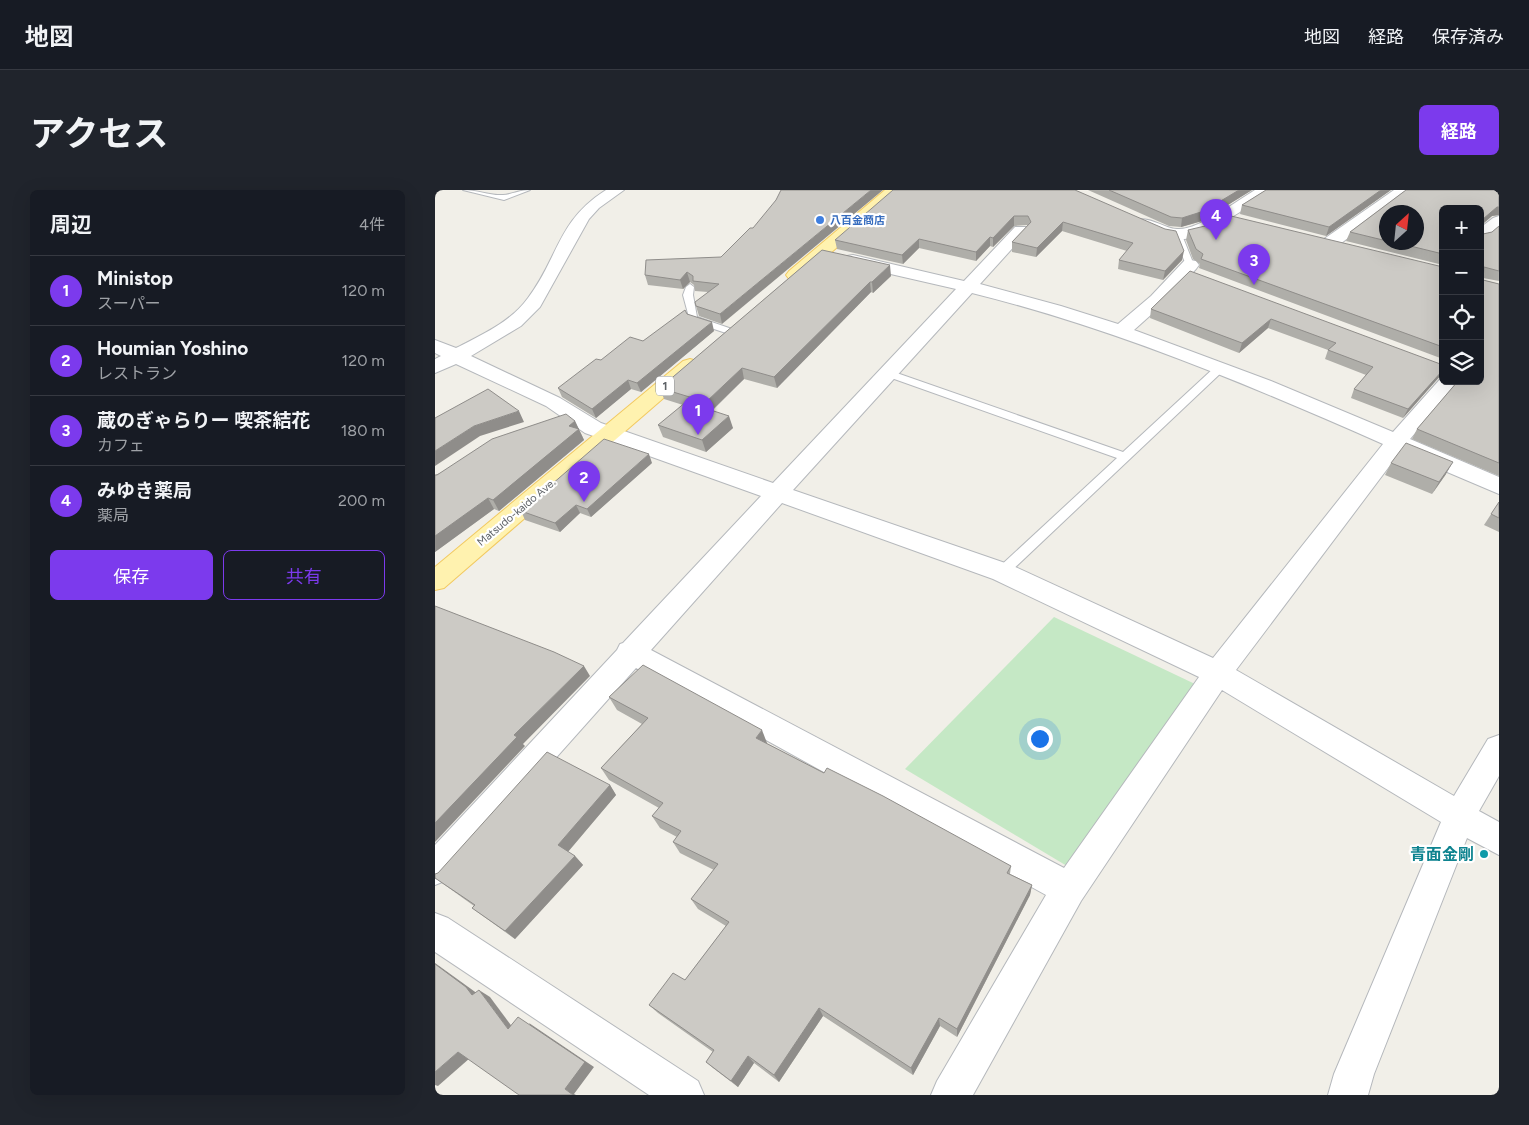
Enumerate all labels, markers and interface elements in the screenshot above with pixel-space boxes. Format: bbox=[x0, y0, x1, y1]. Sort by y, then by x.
text: 地図 bbox=[25, 22, 73, 51]
text: 地図 bbox=[1304, 26, 1340, 48]
text: 経路 bbox=[1368, 26, 1404, 48]
text: 保存済み bbox=[1432, 26, 1504, 48]
button: 経路 bbox=[1419, 105, 1499, 155]
text: アクセス bbox=[30, 113, 168, 155]
pin: 4 bbox=[1200, 199, 1232, 240]
north arrow bbox=[1379, 205, 1424, 250]
map controls bbox=[1439, 205, 1484, 385]
button: + bbox=[1439, 205, 1484, 250]
text: 周辺 bbox=[50, 212, 92, 237]
marker: 八百金商店 bbox=[814, 214, 826, 226]
place label: 八百金商店 bbox=[830, 214, 885, 227]
text: 4件 bbox=[359, 215, 385, 234]
pin: 3 bbox=[1238, 244, 1270, 285]
button: − bbox=[1439, 250, 1484, 295]
text: Ministop bbox=[97, 267, 173, 290]
text: 1 bbox=[63, 281, 69, 300]
text: 120 m bbox=[342, 281, 385, 300]
text: スーパー bbox=[97, 294, 161, 313]
button: locate bbox=[1439, 295, 1484, 340]
text: Houmian Yoshino bbox=[97, 337, 248, 360]
button: layers bbox=[1439, 340, 1484, 385]
text: 2 bbox=[61, 351, 71, 370]
text: 120 m bbox=[342, 351, 385, 370]
text: レストラン bbox=[97, 364, 177, 383]
road number: 1 bbox=[656, 377, 674, 396]
pin: 1 bbox=[682, 394, 714, 435]
text: 蔵のぎゃらりー 喫茶結花 bbox=[97, 409, 310, 432]
text: 3 bbox=[62, 421, 70, 440]
text: 180 m bbox=[341, 421, 385, 440]
text: カフェ bbox=[97, 436, 145, 455]
pin: 2 bbox=[568, 461, 600, 502]
street label: Matsudo-kaido Ave. bbox=[475, 476, 558, 549]
text: みゆき薬局 bbox=[97, 479, 192, 502]
text: 4 bbox=[61, 491, 71, 510]
text: 200 m bbox=[338, 491, 385, 510]
text: 薬局 bbox=[97, 506, 129, 525]
button: 保存 bbox=[50, 550, 213, 600]
button: 共有 bbox=[223, 550, 385, 600]
your location bbox=[1027, 726, 1053, 752]
place label: 青面金剛 bbox=[1410, 845, 1474, 864]
marker: 青面金剛 bbox=[1478, 848, 1490, 860]

